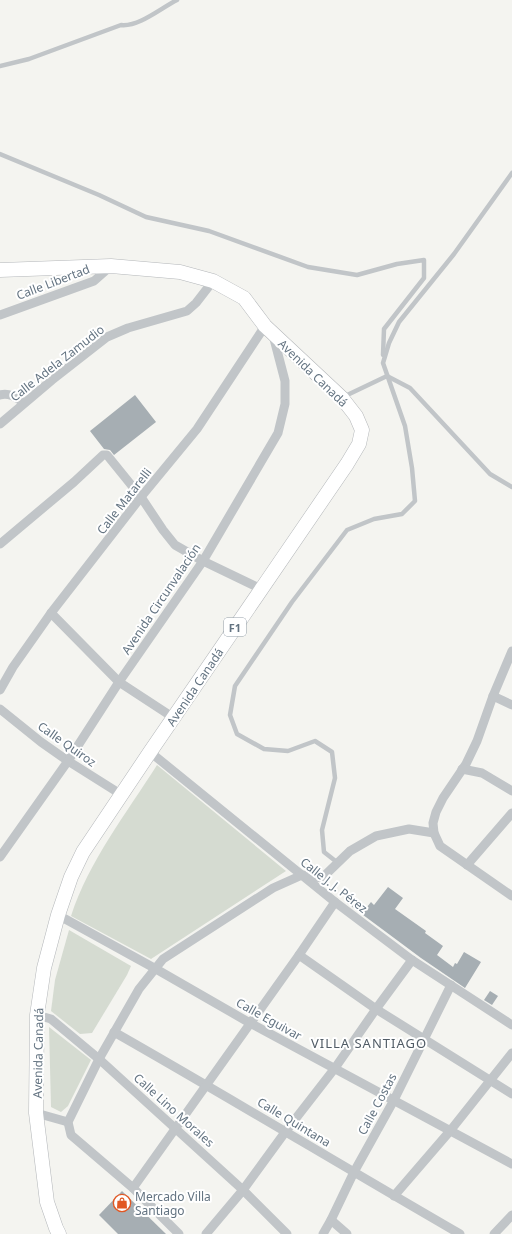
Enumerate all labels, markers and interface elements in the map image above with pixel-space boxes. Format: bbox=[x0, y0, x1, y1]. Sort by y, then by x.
street label: Calle Libertad bbox=[14, 260, 92, 304]
street label: Calle Adela Zamudio bbox=[6, 321, 108, 405]
street label: Avenida Canadá bbox=[274, 335, 352, 411]
street label: Calle Matarelli bbox=[93, 464, 155, 538]
street label: Avenida Circunvalación bbox=[117, 540, 205, 658]
road number: F1 bbox=[224, 618, 246, 636]
street label: Avenida Canadá bbox=[163, 645, 227, 729]
street label: Calle Quiroz bbox=[34, 718, 100, 771]
street label: Calle J. J. Pérez bbox=[297, 853, 371, 917]
street label: Calle Eguivar bbox=[233, 994, 305, 1044]
street label: Avenida Canadá bbox=[29, 1007, 47, 1099]
district label: VILLA SANTIAGO bbox=[311, 1034, 427, 1052]
street label: Calle Lino Morales bbox=[130, 1069, 218, 1151]
street label: Calle Costas bbox=[354, 1070, 401, 1138]
street label: Calle Quintana bbox=[254, 1093, 334, 1151]
place label: Mercado Villa Santiago bbox=[135, 1188, 211, 1219]
shop icon: Mercado Villa Santiago bbox=[112, 1193, 132, 1213]

